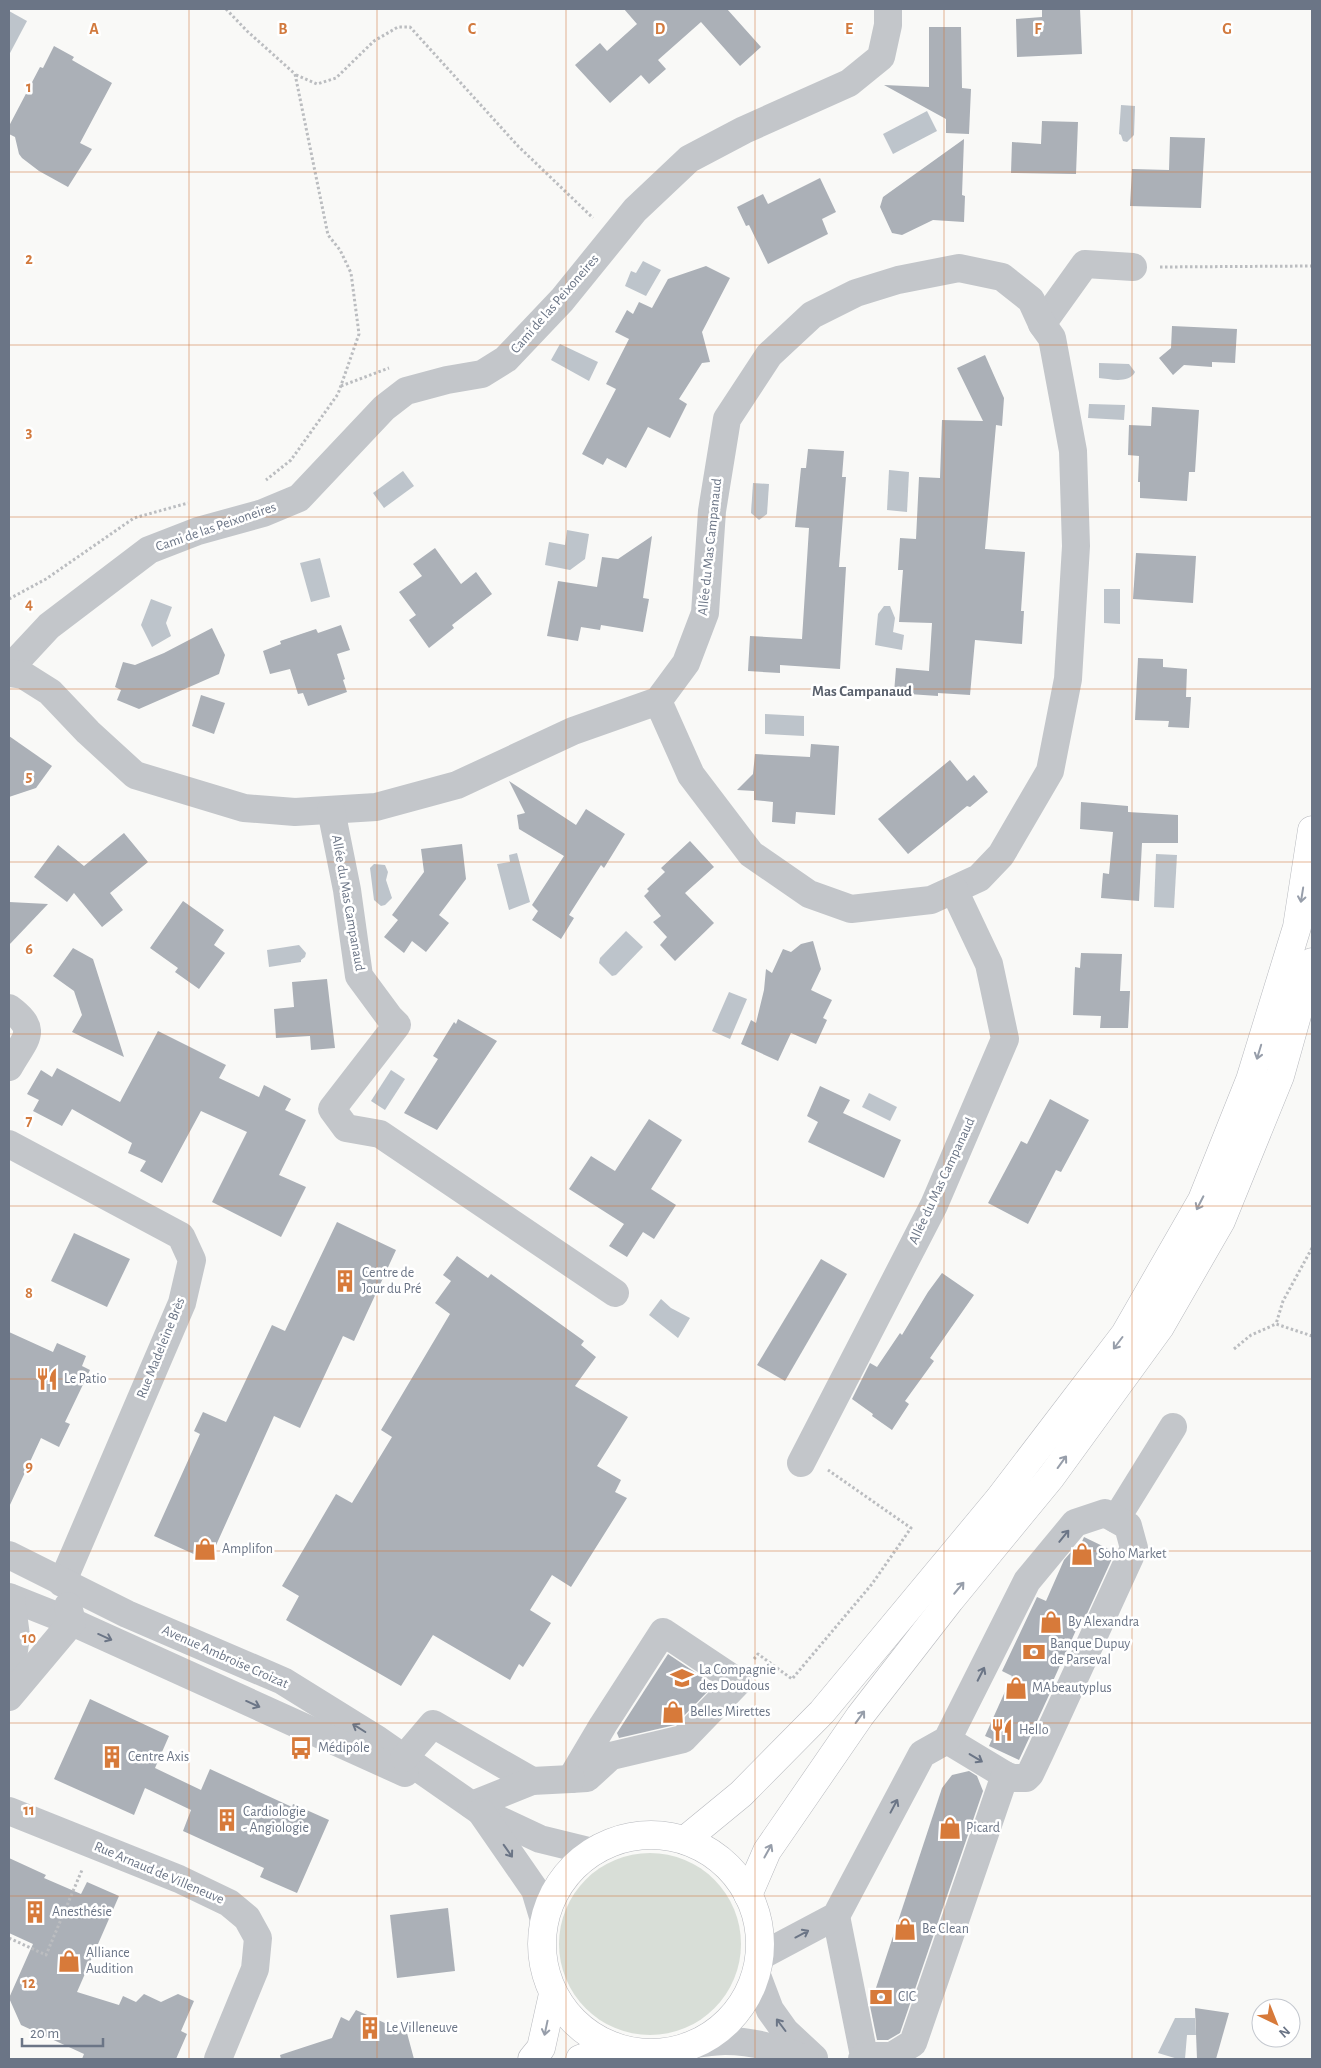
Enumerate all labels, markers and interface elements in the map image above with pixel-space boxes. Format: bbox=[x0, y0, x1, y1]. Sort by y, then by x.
text: A bbox=[89, 21, 99, 37]
text: B bbox=[278, 21, 288, 37]
text: C bbox=[468, 21, 477, 37]
text: D bbox=[655, 21, 666, 37]
text: E bbox=[845, 21, 853, 37]
text: F bbox=[1034, 21, 1042, 37]
text: G bbox=[1222, 21, 1232, 37]
text: 1 bbox=[26, 79, 32, 95]
text: 2 bbox=[25, 251, 33, 267]
street label: Cami de las Peixoneires bbox=[508, 252, 602, 356]
text: 3 bbox=[26, 424, 33, 440]
street label: Allée du Mas Campanaud bbox=[696, 478, 724, 616]
street label: Cami de las Peixoneires bbox=[154, 500, 278, 554]
text: 4 bbox=[25, 596, 33, 612]
district label: Mas Campanaud bbox=[812, 684, 912, 699]
text: 5 bbox=[26, 768, 33, 784]
street label: Allée du Mas Campanaud bbox=[329, 834, 367, 972]
one-way arrow bbox=[1297, 887, 1307, 903]
text: 6 bbox=[25, 941, 33, 957]
one-way arrow bbox=[1253, 1043, 1263, 1059]
text: 7 bbox=[26, 1113, 33, 1129]
street label: Allée du Mas Campanaud bbox=[906, 1115, 978, 1247]
one-way arrow bbox=[1195, 1195, 1204, 1210]
place label: Centre de Jour du Pré bbox=[362, 1266, 422, 1296]
building icon: Centre de Jour du Pré bbox=[332, 1268, 358, 1294]
text: 8 bbox=[25, 1285, 33, 1301]
street label: Rue Madeleine Brès bbox=[134, 1296, 188, 1400]
one-way arrow bbox=[1113, 1336, 1123, 1350]
restaurant icon: Le Patio bbox=[34, 1366, 60, 1392]
place label: Le Patio bbox=[64, 1372, 107, 1386]
one-way arrow bbox=[1057, 1455, 1067, 1469]
text: 9 bbox=[25, 1458, 33, 1474]
one-way arrow bbox=[1059, 1529, 1070, 1542]
shop icon: Amplifon bbox=[192, 1536, 218, 1562]
shop icon: Soho Market bbox=[1069, 1541, 1095, 1567]
place label: Amplifon bbox=[222, 1542, 273, 1556]
place label: Soho Market bbox=[1098, 1547, 1167, 1561]
one-way arrow bbox=[954, 1582, 965, 1595]
shop icon: By Alexandra bbox=[1038, 1609, 1064, 1635]
place label: By Alexandra bbox=[1068, 1615, 1140, 1629]
street label: Avenue Ambroise Croizat bbox=[160, 1623, 291, 1691]
text: 10 bbox=[22, 1630, 36, 1646]
one-way arrow bbox=[97, 1633, 112, 1642]
place label: Banque Dupuy de Parseval bbox=[1050, 1637, 1130, 1667]
bank icon: Banque Dupuy de Parseval bbox=[1021, 1639, 1047, 1665]
place label: La Compagnie des Doudous bbox=[699, 1663, 776, 1693]
school or university icon: La Compagnie des Doudous bbox=[669, 1665, 695, 1691]
one-way arrow bbox=[977, 1667, 986, 1682]
shop icon: MAbeautyplus bbox=[1003, 1675, 1029, 1701]
place label: MAbeautyplus bbox=[1032, 1681, 1112, 1695]
shop icon: Belles Mirettes bbox=[660, 1699, 686, 1725]
one-way arrow bbox=[245, 1700, 260, 1710]
place label: Belles Mirettes bbox=[690, 1705, 770, 1719]
one-way arrow bbox=[854, 1710, 865, 1724]
restaurant icon: Hello bbox=[989, 1717, 1015, 1743]
one-way arrow bbox=[352, 1722, 366, 1732]
place label: Hello bbox=[1019, 1723, 1049, 1737]
bus stop icon: Médipôle bbox=[288, 1735, 314, 1761]
place label: Médipôle bbox=[318, 1741, 370, 1755]
building icon: Centre Axis bbox=[99, 1744, 125, 1770]
place label: Centre Axis bbox=[128, 1750, 189, 1764]
one-way arrow bbox=[969, 1753, 983, 1763]
one-way arrow bbox=[889, 1799, 899, 1814]
text: 11 bbox=[23, 1802, 35, 1818]
place label: Cardiologie - Angiologie bbox=[243, 1805, 309, 1835]
building icon: Cardiologie - Angiologie bbox=[214, 1807, 240, 1833]
shop icon: Picard bbox=[937, 1815, 963, 1841]
place label: Picard bbox=[966, 1821, 1000, 1835]
street label: Rue Arnaud de Villeneuve bbox=[92, 1839, 226, 1907]
one-way arrow bbox=[503, 1843, 513, 1857]
one-way arrow bbox=[764, 1844, 774, 1859]
building icon: Anesthésie bbox=[22, 1899, 48, 1925]
place label: Anesthésie bbox=[52, 1905, 112, 1919]
shop icon: Be Clean bbox=[892, 1916, 918, 1942]
place label: Be Clean bbox=[922, 1922, 969, 1936]
one-way arrow bbox=[794, 1929, 809, 1938]
place label: Alliance Audition bbox=[86, 1946, 133, 1976]
shop icon: Alliance Audition bbox=[56, 1948, 82, 1974]
text: 12 bbox=[22, 1975, 36, 1991]
bank icon: CIC bbox=[868, 1984, 894, 2010]
place label: CIC bbox=[898, 1990, 916, 2004]
north arrow bbox=[1251, 1998, 1301, 2048]
building icon: Le Villeneuve bbox=[357, 2015, 383, 2041]
scale bar bbox=[22, 2016, 104, 2048]
one-way arrow bbox=[540, 2019, 550, 2035]
one-way arrow bbox=[775, 2019, 786, 2032]
place label: Le Villeneuve bbox=[386, 2021, 458, 2035]
text: N bbox=[1276, 2023, 1293, 2040]
text: 20 m bbox=[30, 2026, 59, 2041]

